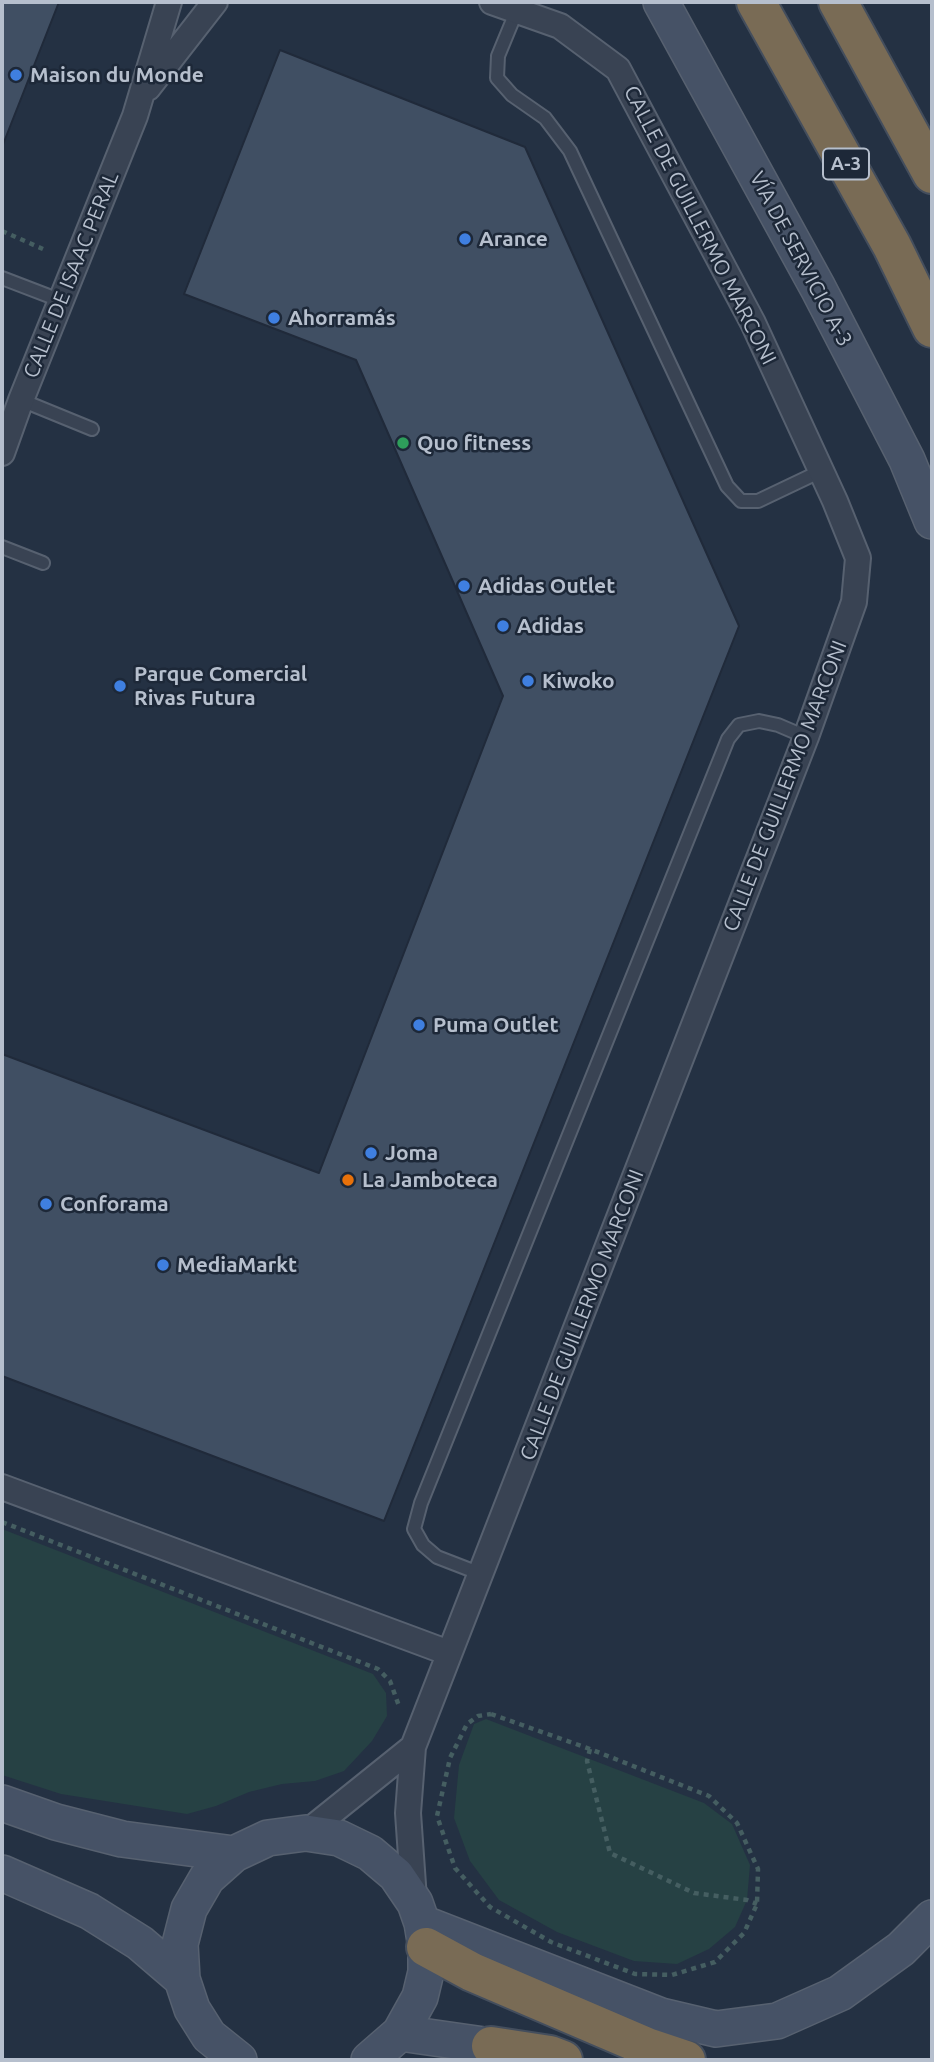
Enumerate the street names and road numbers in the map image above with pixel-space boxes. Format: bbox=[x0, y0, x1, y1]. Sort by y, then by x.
street label: CALLE DE GUILLERMO MARCONI bbox=[618, 81, 782, 369]
road number: A-3 bbox=[823, 148, 869, 180]
street label: VÍA DE SERVICIO A-3 bbox=[744, 167, 858, 351]
street label: CALLE DE ISAAC PERAL bbox=[18, 168, 124, 382]
street label: CALLE DE GUILLERMO MARCONI bbox=[718, 637, 852, 935]
street label: CALLE DE GUILLERMO MARCONI bbox=[515, 1166, 649, 1464]

